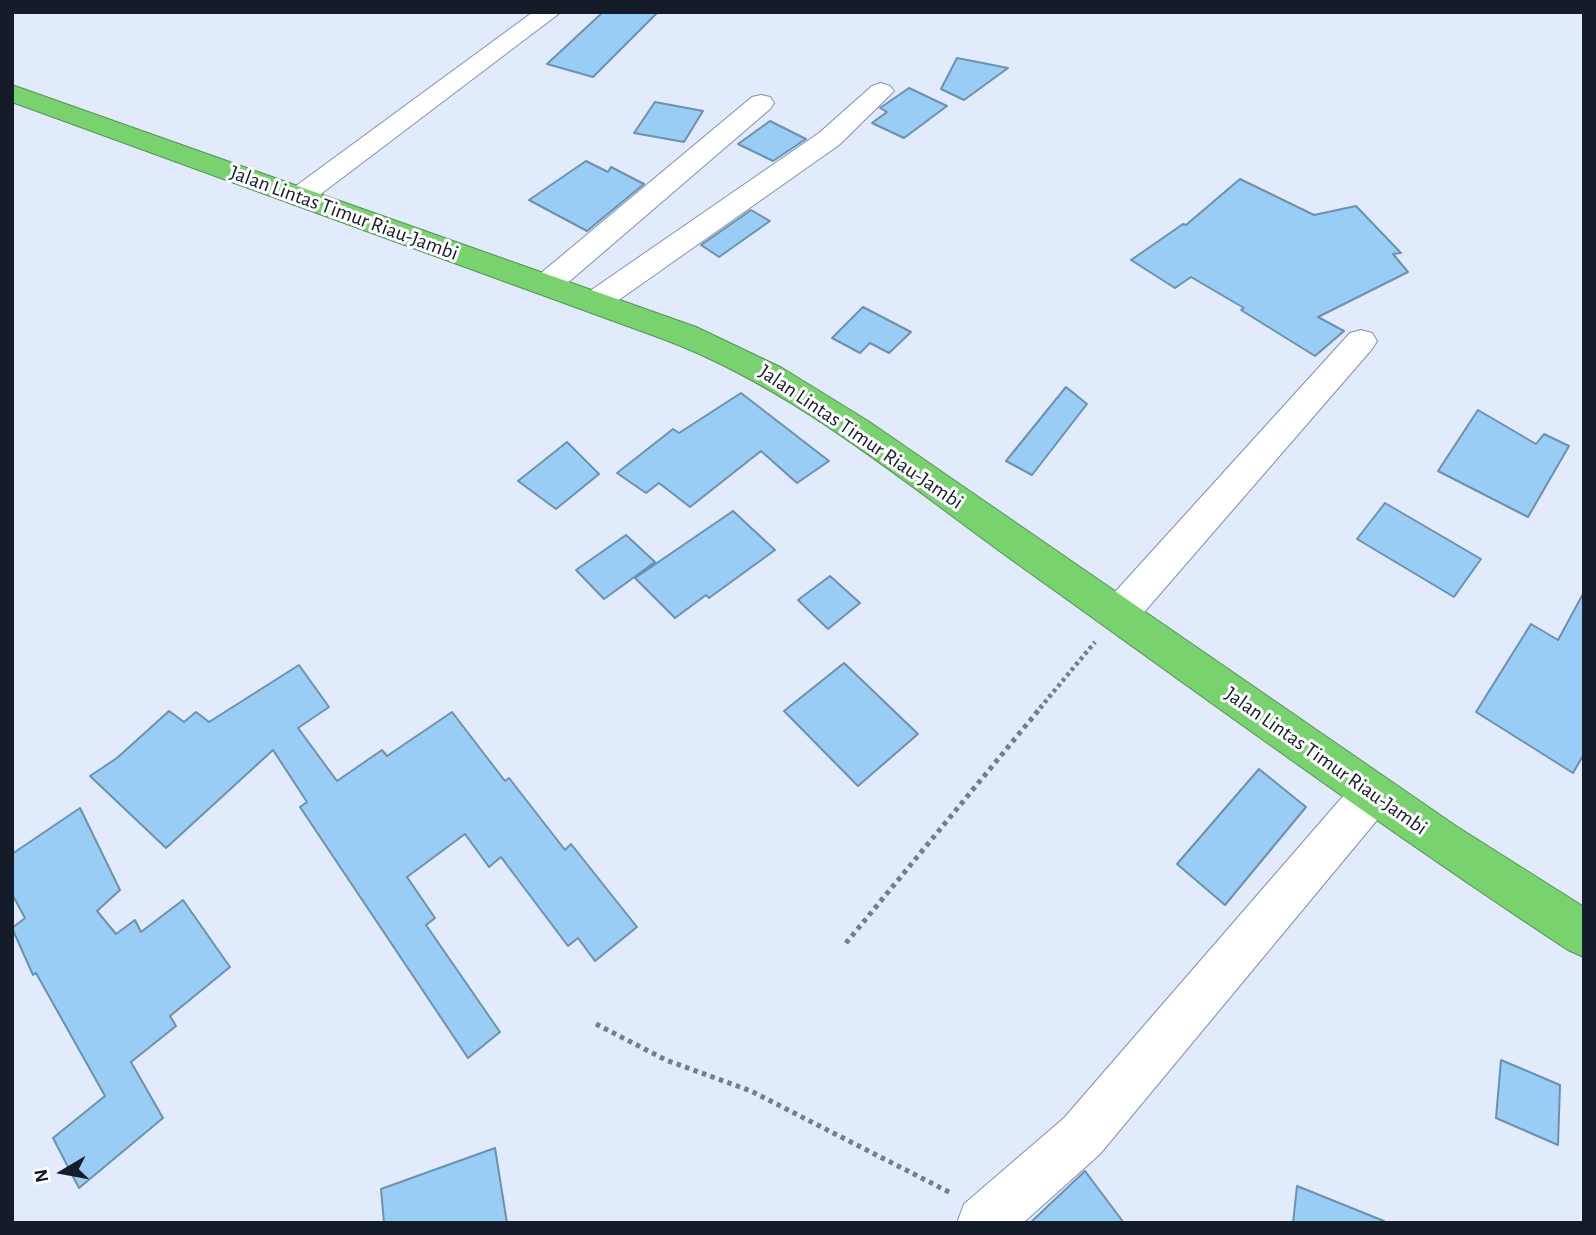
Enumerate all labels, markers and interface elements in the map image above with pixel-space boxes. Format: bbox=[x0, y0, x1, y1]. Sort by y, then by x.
street label: Jalan Lintas Timur Riau-Jambi bbox=[226, 160, 462, 266]
street label: Jalan Lintas Timur Riau-Jambi bbox=[754, 359, 968, 515]
street label: Jalan Lintas Timur Riau-Jambi bbox=[1220, 682, 1432, 840]
north arrow bbox=[28, 1137, 98, 1207]
text: N bbox=[31, 1168, 52, 1184]

